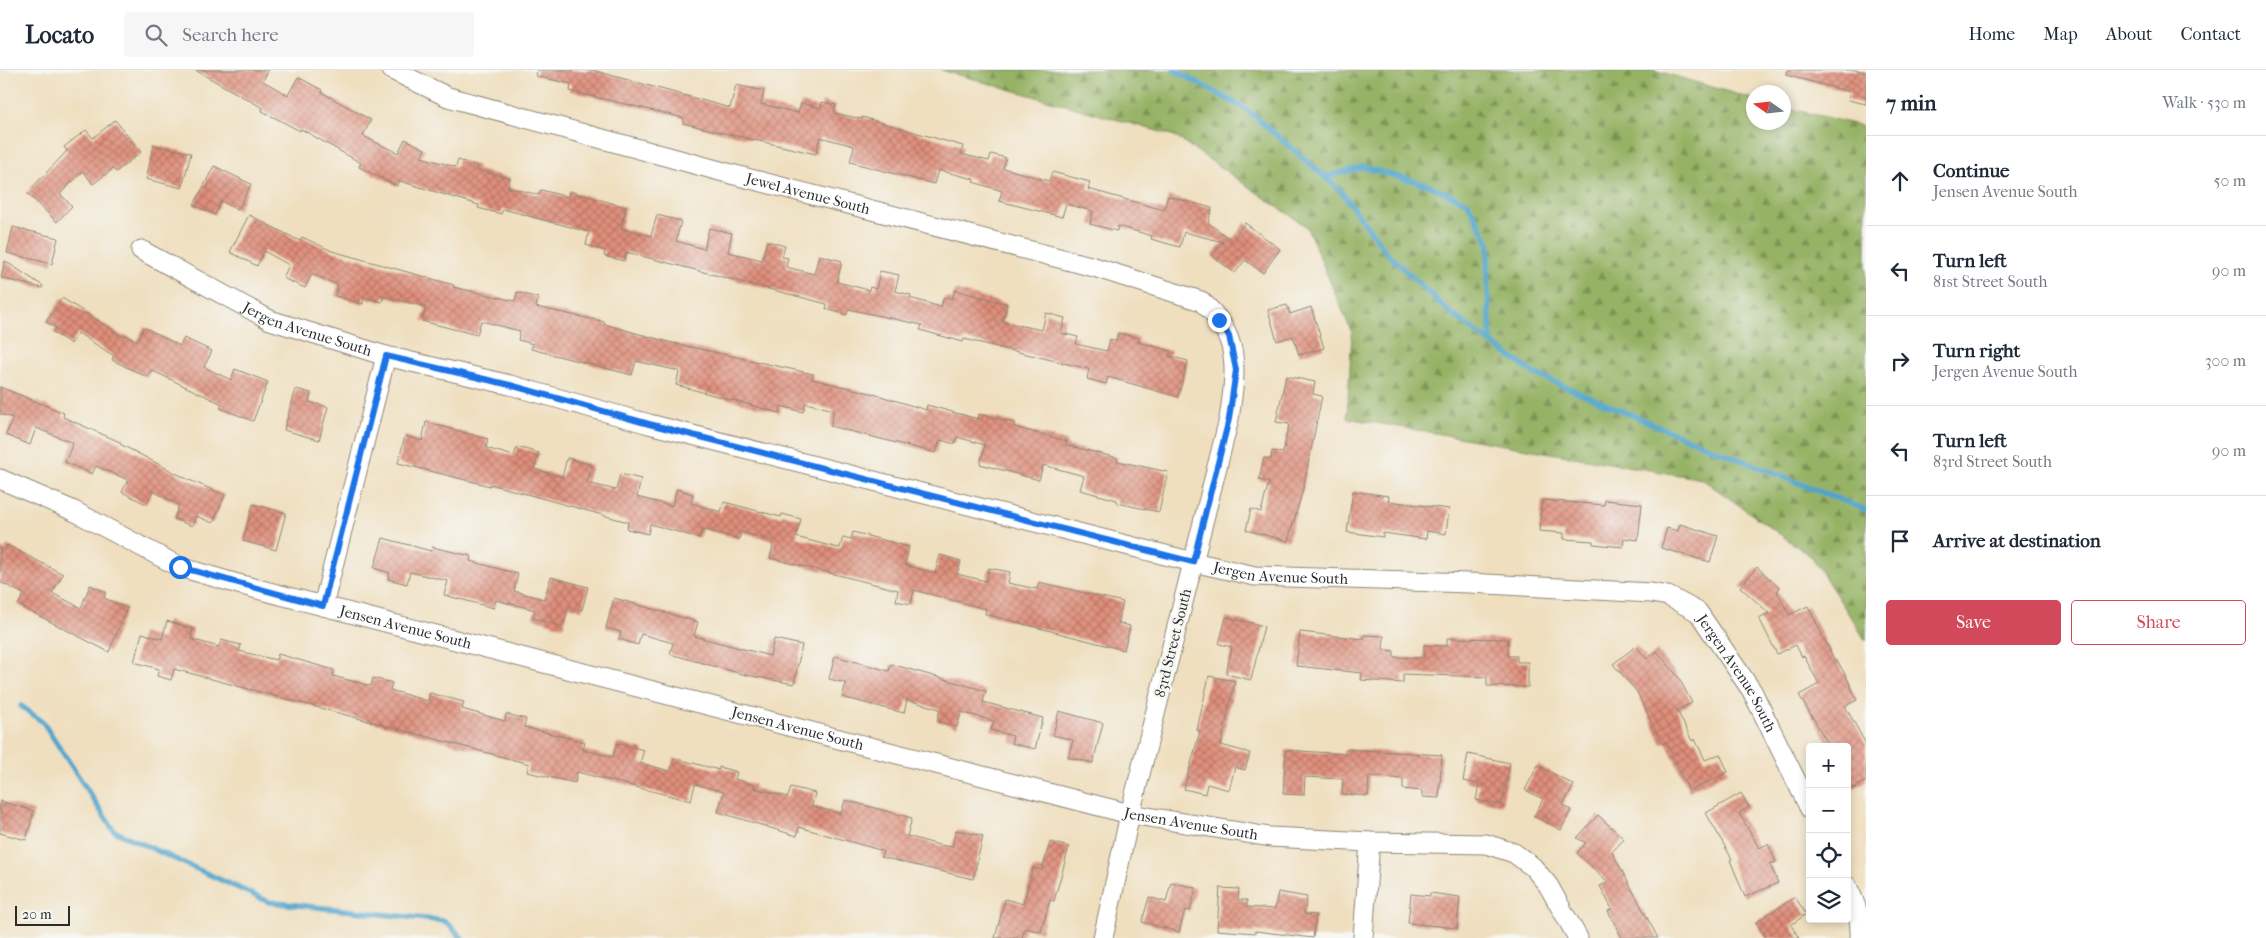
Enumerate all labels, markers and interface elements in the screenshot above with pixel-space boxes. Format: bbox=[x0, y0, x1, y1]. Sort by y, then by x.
search box bbox=[124, 12, 474, 57]
text: Locato bbox=[25, 21, 94, 49]
icon: search bbox=[142, 21, 170, 49]
text: Search here bbox=[182, 24, 279, 46]
text: Home bbox=[1968, 24, 2015, 45]
text: Map bbox=[2043, 24, 2078, 45]
text: About bbox=[2106, 24, 2152, 45]
text: Contact bbox=[2180, 24, 2241, 45]
north arrow bbox=[1746, 85, 1791, 130]
text: 7 min bbox=[1886, 91, 1937, 115]
text: Walk · 530 m bbox=[2162, 93, 2246, 112]
text: Continue bbox=[1933, 160, 2009, 182]
icon: ahead bbox=[1886, 167, 1914, 195]
street label: Jewel Avenue South bbox=[743, 169, 873, 218]
text: 50 m bbox=[2214, 171, 2246, 190]
text: Jensen Avenue South bbox=[1933, 182, 2077, 201]
text: Turn left bbox=[1933, 250, 2007, 272]
icon: left bbox=[1886, 257, 1914, 285]
text: 90 m bbox=[2212, 261, 2246, 280]
text: 81st Street South bbox=[1933, 272, 2047, 291]
street label: Jergen Avenue South bbox=[239, 298, 374, 360]
route end bbox=[1208, 309, 1231, 332]
text: Turn right bbox=[1933, 340, 2020, 362]
icon: right bbox=[1886, 347, 1914, 375]
text: 300 m bbox=[2205, 351, 2246, 370]
text: Jergen Avenue South bbox=[1933, 362, 2078, 381]
text: Turn left bbox=[1933, 430, 2007, 452]
icon: left bbox=[1886, 437, 1914, 465]
text: 90 m bbox=[2212, 441, 2246, 460]
text: 83rd Street South bbox=[1933, 452, 2052, 471]
icon: arrive bbox=[1886, 527, 1914, 555]
text: Arrive at destination bbox=[1933, 530, 2101, 552]
route start bbox=[169, 556, 192, 579]
street label: Jergen Avenue South bbox=[1211, 558, 1349, 588]
street label: 83rd Street South bbox=[1151, 586, 1195, 699]
button: Save bbox=[1886, 600, 2061, 645]
button: Share bbox=[2071, 600, 2246, 645]
street label: Jensen Avenue South bbox=[337, 601, 474, 653]
street label: Jergen Avenue South bbox=[1693, 610, 1780, 736]
street label: Jensen Avenue South bbox=[729, 702, 866, 754]
map controls bbox=[1806, 743, 1851, 923]
button: + bbox=[1806, 743, 1851, 788]
button: − bbox=[1806, 788, 1851, 833]
street label: Jensen Avenue South bbox=[1121, 804, 1260, 844]
button: locate bbox=[1806, 833, 1851, 878]
button: layers bbox=[1806, 878, 1851, 923]
scale bar bbox=[15, 903, 70, 926]
text: 20 m bbox=[22, 906, 52, 923]

